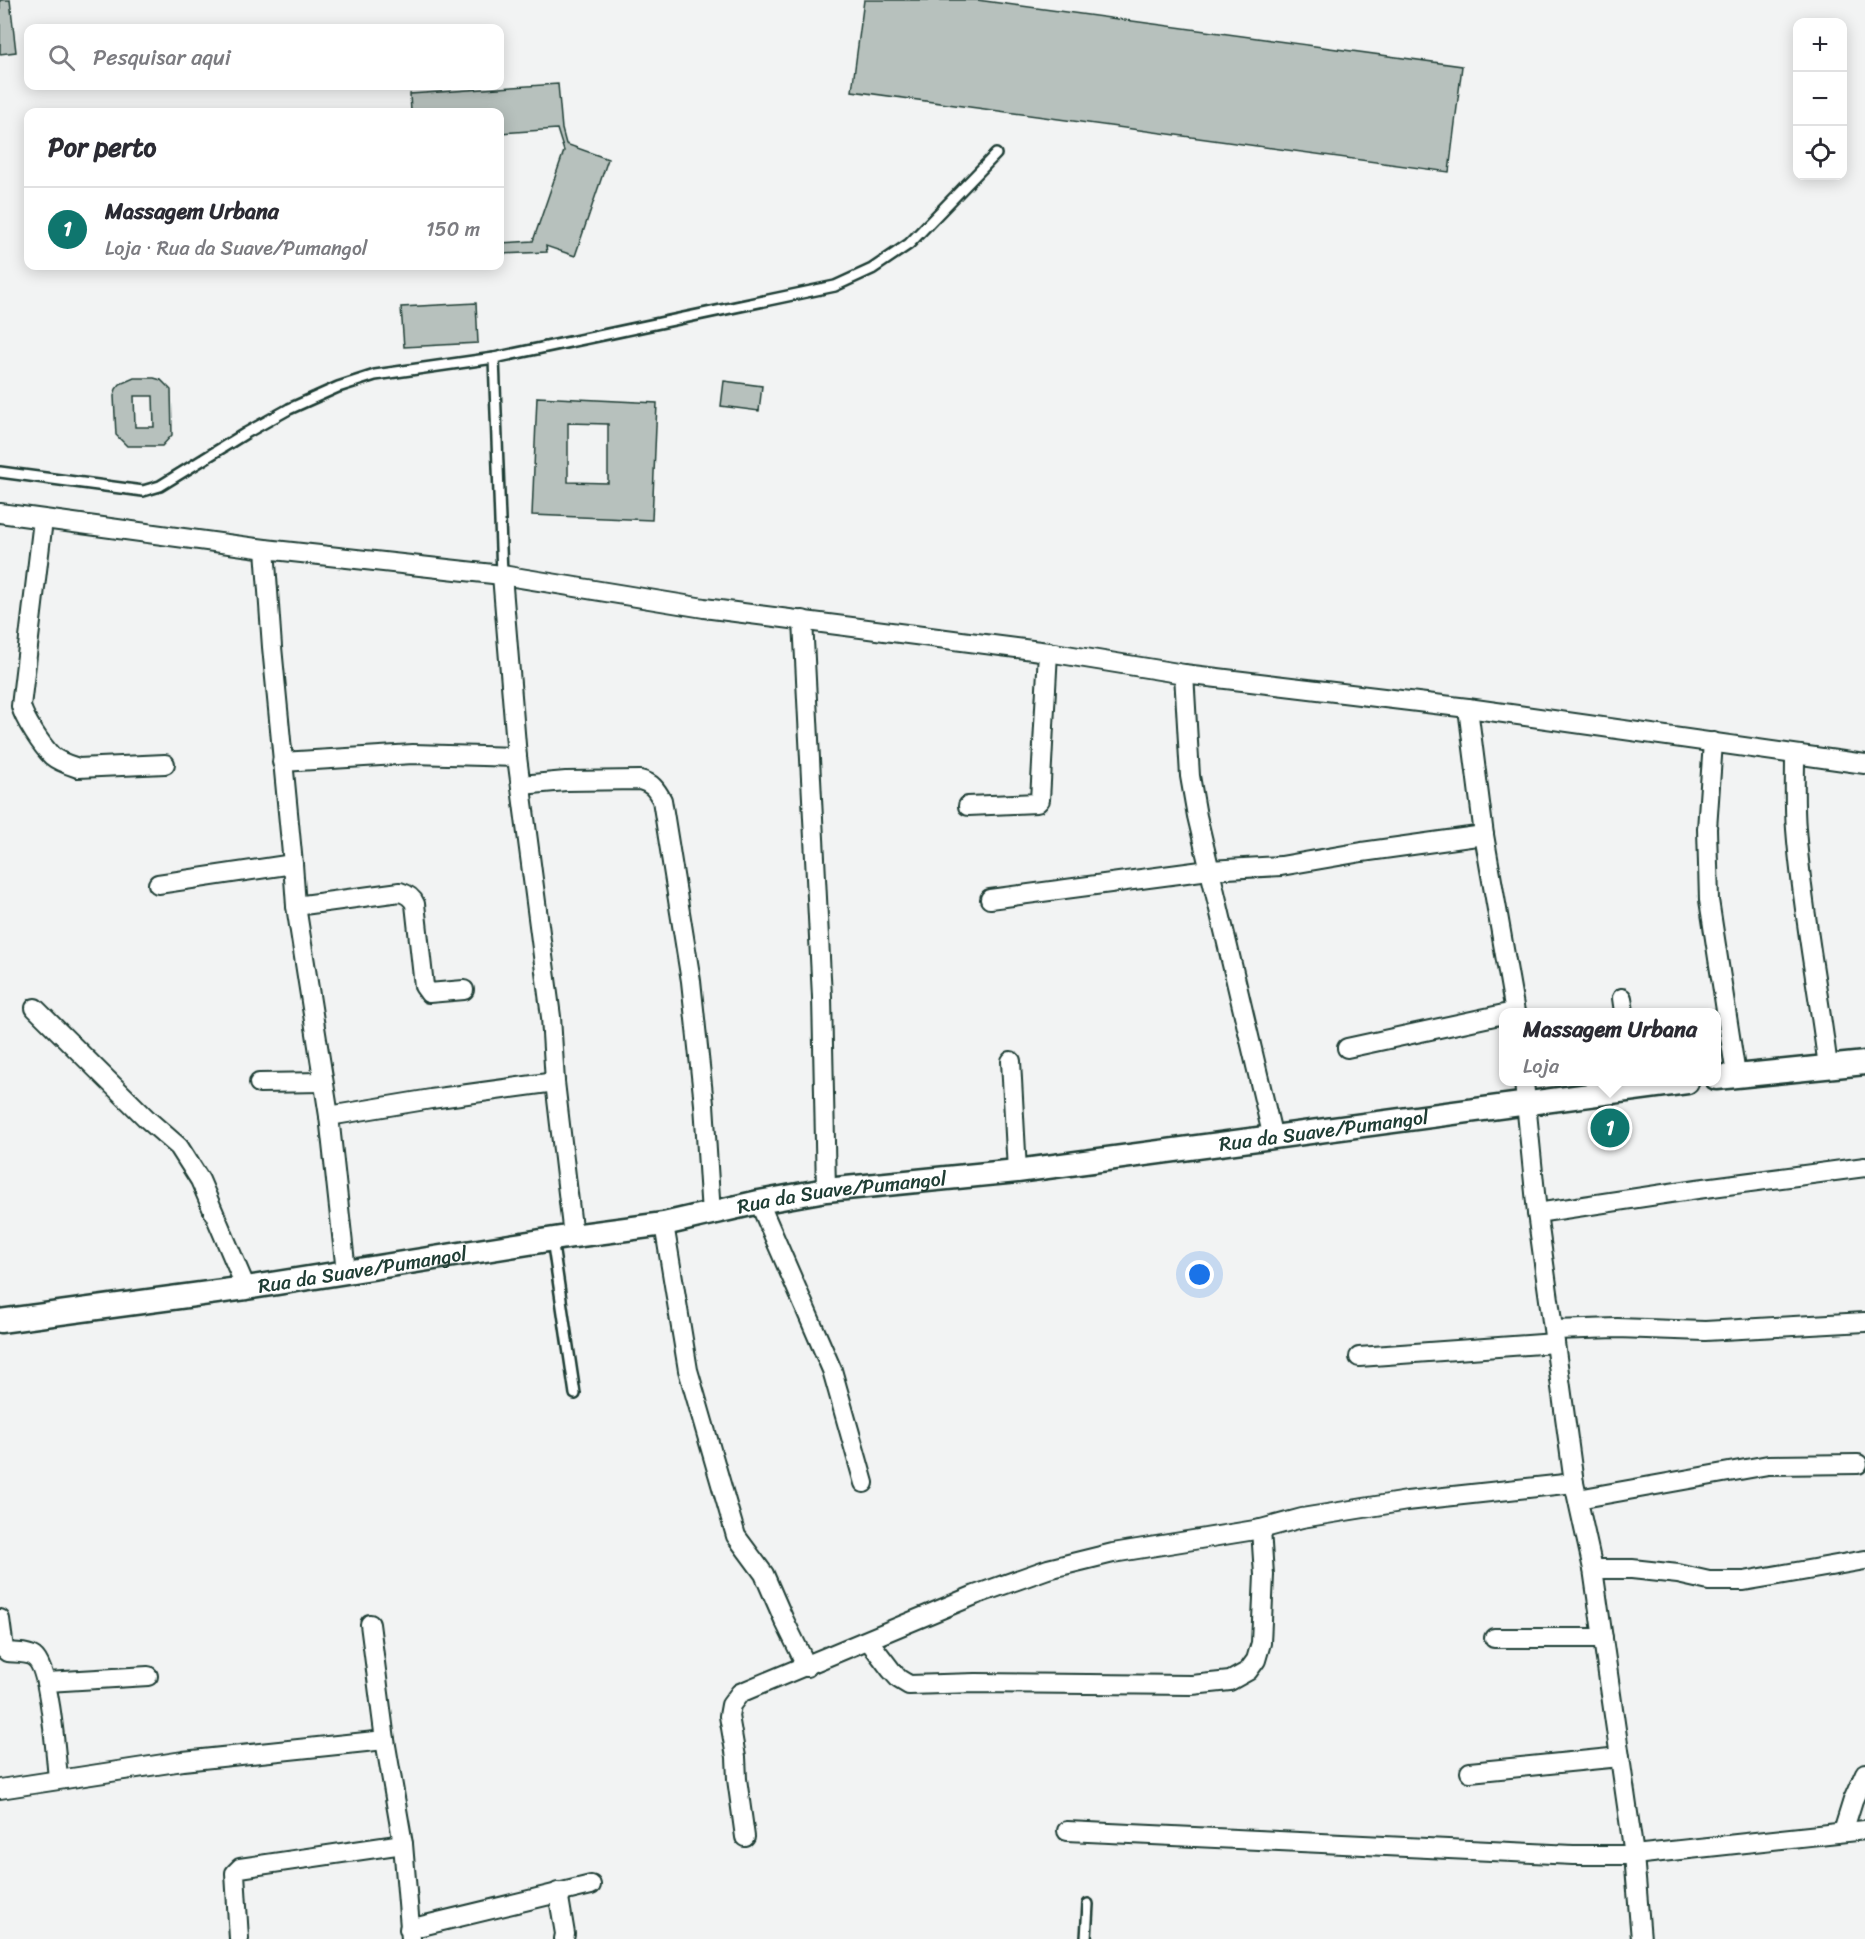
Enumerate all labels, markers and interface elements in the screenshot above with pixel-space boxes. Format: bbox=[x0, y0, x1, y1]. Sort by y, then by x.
map controls bbox=[1793, 18, 1847, 180]
button: + bbox=[1793, 18, 1847, 72]
search box bbox=[24, 24, 504, 90]
text: Pesquisar aqui bbox=[93, 38, 231, 77]
icon: search bbox=[45, 41, 78, 74]
button: − bbox=[1793, 72, 1847, 126]
text: Por perto bbox=[48, 124, 156, 170]
button: locate bbox=[1793, 126, 1847, 180]
text: Massagem Urbana bbox=[105, 192, 279, 231]
text: 1 bbox=[63, 212, 72, 247]
text: 150 m bbox=[426, 212, 480, 247]
text: Loja · Rua da Suave/Pumangol bbox=[105, 231, 368, 266]
popup bbox=[1499, 1008, 1721, 1086]
text: Massagem Urbana bbox=[1523, 1010, 1697, 1049]
text: Loja bbox=[1523, 1049, 1559, 1084]
street label: Rua da Suave/Pumangol bbox=[1217, 1099, 1432, 1162]
pin: 1 bbox=[1590, 1106, 1630, 1150]
street label: Rua da Suave/Pumangol bbox=[734, 1161, 949, 1225]
street label: Rua da Suave/Pumangol bbox=[256, 1236, 471, 1304]
your location bbox=[1185, 1260, 1214, 1289]

